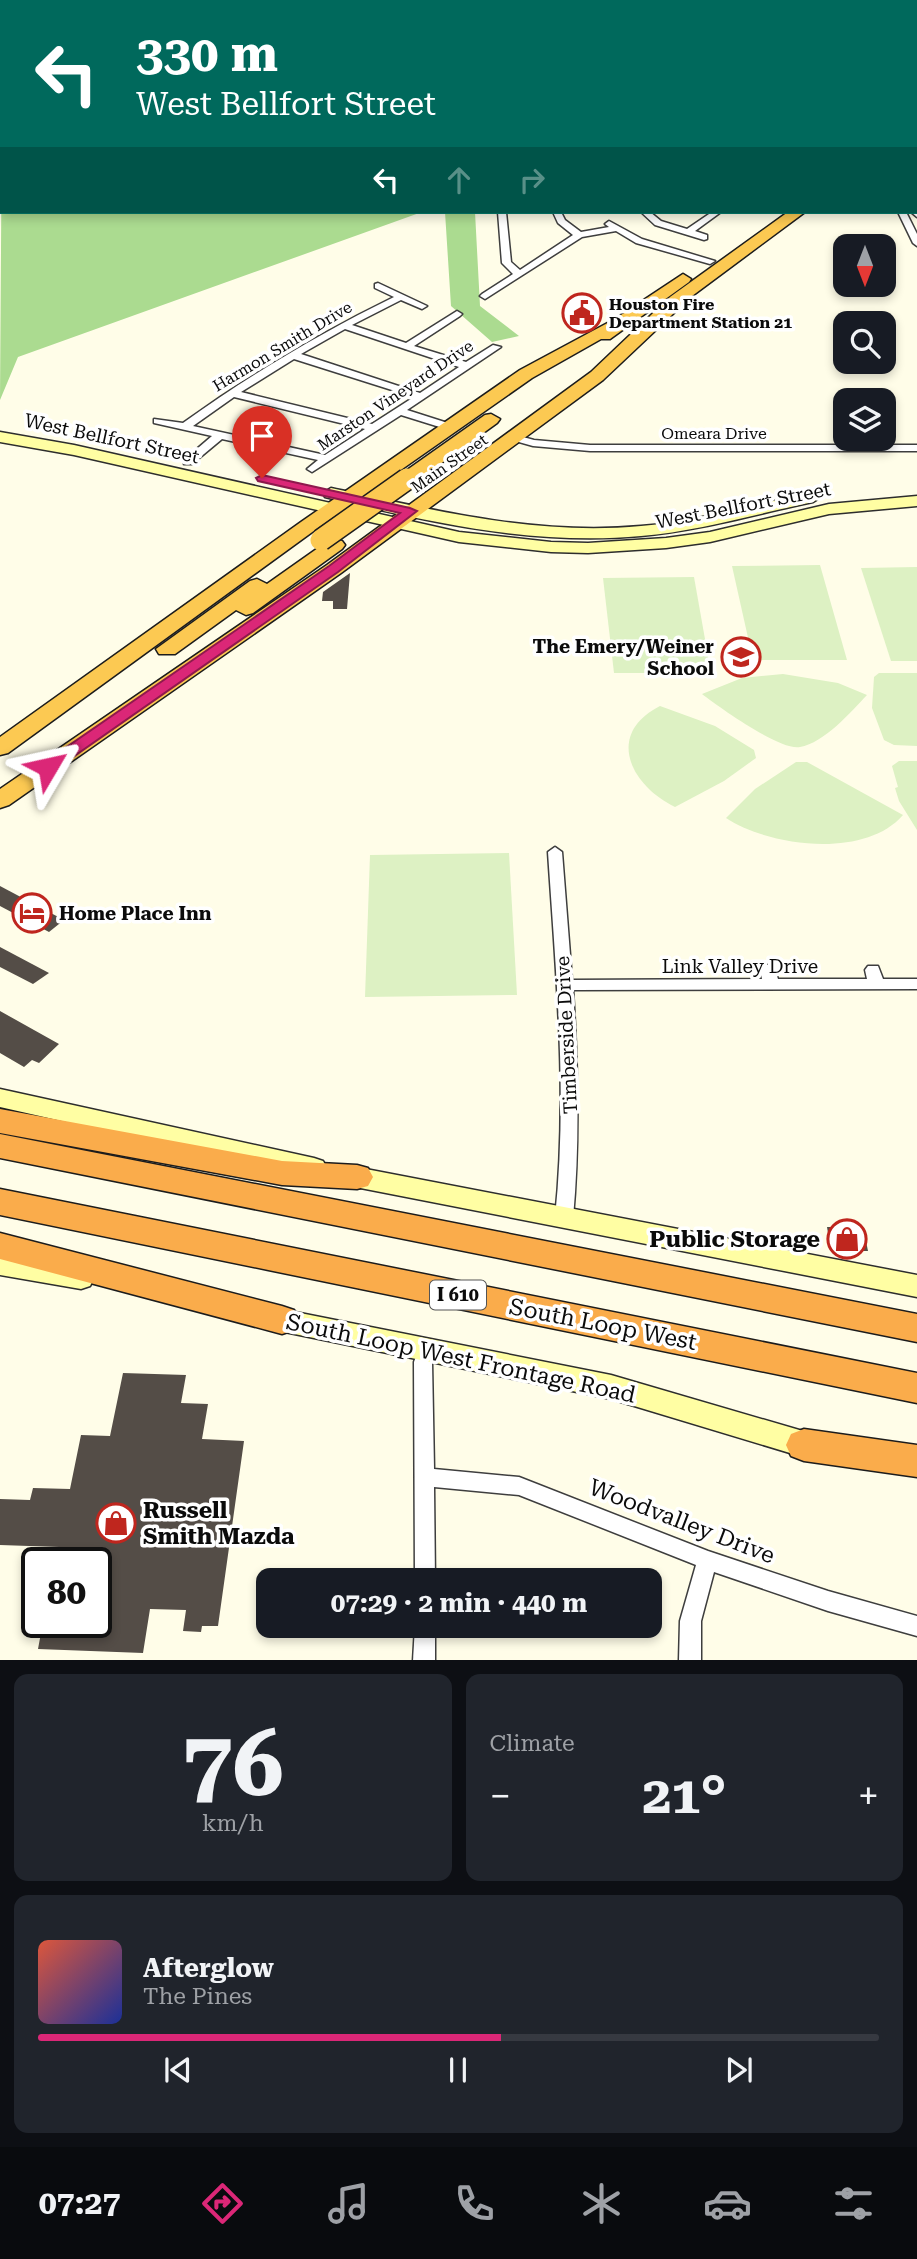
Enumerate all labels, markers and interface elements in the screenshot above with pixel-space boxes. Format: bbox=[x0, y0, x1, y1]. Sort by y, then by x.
text: 330 m bbox=[136, 26, 278, 83]
icon: left bbox=[21, 28, 112, 119]
text: West Bellfort Street bbox=[136, 85, 436, 123]
icon: left bbox=[367, 161, 405, 199]
icon: ahead bbox=[440, 161, 478, 199]
icon: right bbox=[513, 161, 551, 199]
north arrow bbox=[833, 234, 896, 298]
map controls bbox=[833, 234, 896, 451]
public building icon: Houston Fire Department Station 21 bbox=[561, 292, 603, 334]
place label: Houston Fire Department Station 21 bbox=[609, 295, 792, 332]
street label: Harmon Smith Drive bbox=[209, 297, 355, 396]
button: search bbox=[833, 311, 896, 374]
street label: Marston Vineyard Drive bbox=[314, 336, 477, 455]
button: layers bbox=[833, 388, 896, 451]
pin bbox=[232, 406, 292, 478]
street label: West Bellfort Street bbox=[22, 409, 201, 468]
icon: arrive bbox=[243, 417, 281, 455]
street label: Omeara Drive bbox=[661, 424, 767, 443]
street label: Main Street bbox=[407, 430, 491, 497]
street label: West Bellfort Street bbox=[653, 477, 833, 534]
place label: The Emery/Weiner School bbox=[532, 635, 714, 680]
school or university icon: The Emery/Weiner School bbox=[720, 636, 762, 678]
position arrow bbox=[11, 730, 85, 804]
hotel icon: Home Place Inn bbox=[11, 892, 53, 934]
place label: Home Place Inn bbox=[59, 902, 212, 925]
street label: Timberside Drive bbox=[551, 955, 582, 1115]
street label: Link Valley Drive bbox=[662, 955, 818, 978]
shop icon: Public Storage bbox=[826, 1218, 868, 1260]
place label: Public Storage bbox=[649, 1226, 820, 1253]
road number: I 610 bbox=[430, 1280, 486, 1310]
street label: South Loop West bbox=[507, 1293, 699, 1356]
street label: South Loop West Frontage Road bbox=[284, 1308, 638, 1409]
street label: Woodvalley Drive bbox=[585, 1474, 779, 1569]
place label: Russell Smith Mazda bbox=[143, 1497, 295, 1550]
shop icon: Russell Smith Mazda bbox=[95, 1502, 137, 1544]
speed limit sign: 80 bbox=[21, 1547, 112, 1638]
text: 07:29 · 2 min · 440 m bbox=[331, 1588, 587, 1618]
text: 76 bbox=[182, 1711, 284, 1817]
text: Climate bbox=[490, 1730, 575, 1757]
text: 21° bbox=[642, 1765, 726, 1826]
text: − bbox=[490, 1774, 511, 1818]
text: + bbox=[858, 1774, 879, 1818]
text: km/h bbox=[202, 1810, 264, 1837]
text: Afterglow bbox=[143, 1953, 274, 1983]
text: The Pines bbox=[143, 1983, 252, 2010]
icon: previous bbox=[159, 2051, 197, 2089]
icon: pause bbox=[439, 2051, 477, 2089]
icon: next bbox=[720, 2051, 758, 2089]
icon: directions bbox=[198, 2179, 247, 2228]
icon: music bbox=[324, 2179, 373, 2228]
icon: phone bbox=[450, 2179, 499, 2228]
icon: climate bbox=[577, 2179, 626, 2228]
icon: car bbox=[703, 2179, 752, 2228]
icon: filters bbox=[829, 2179, 878, 2228]
text: 07:27 bbox=[39, 2184, 120, 2222]

